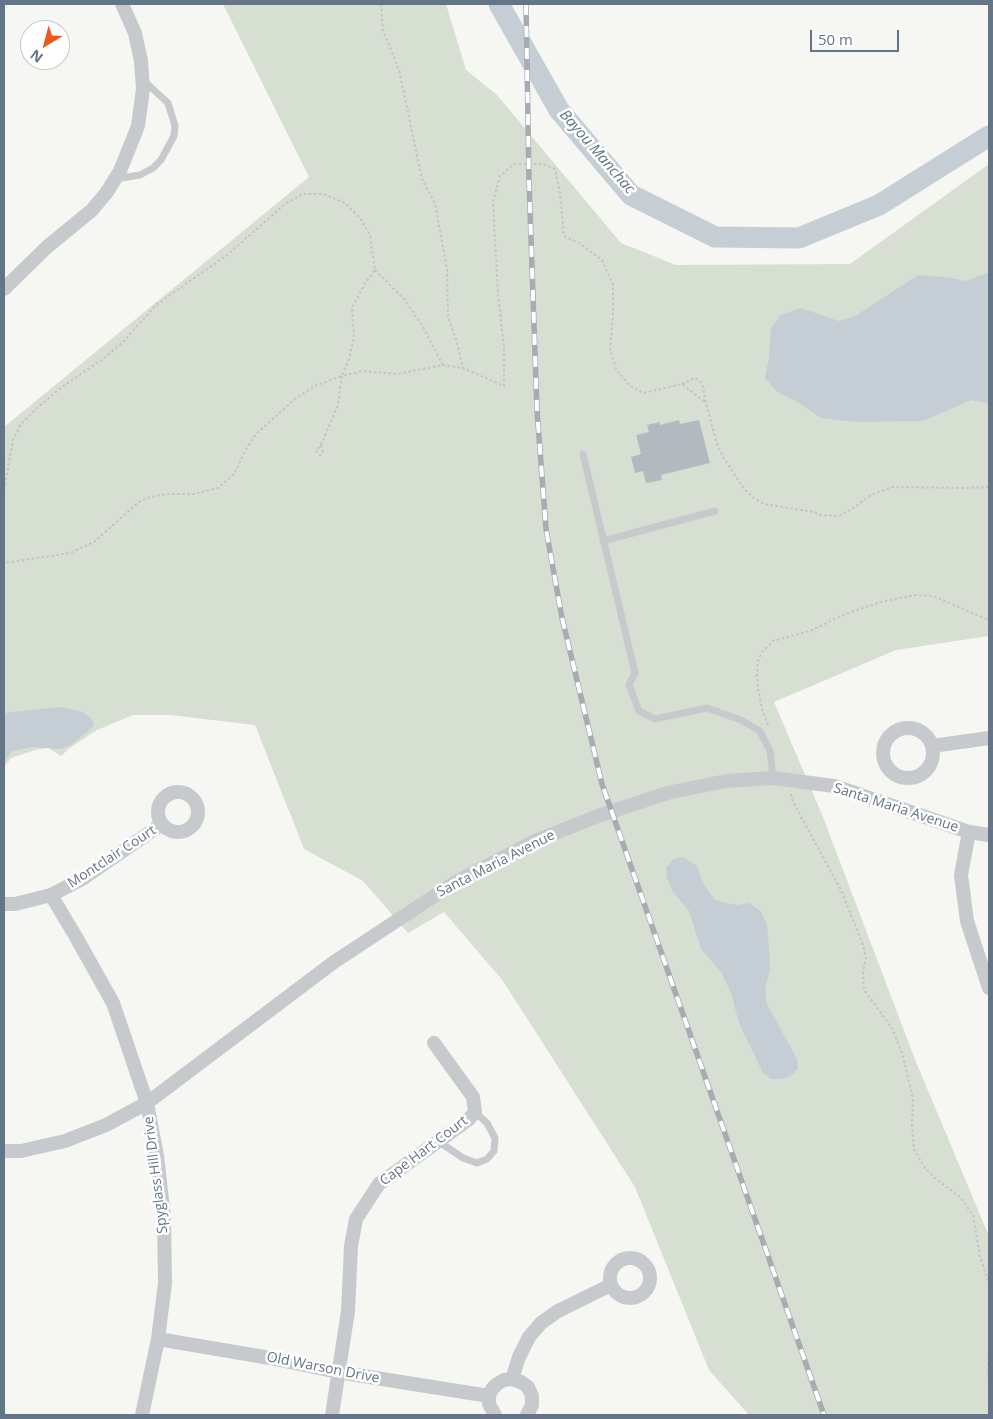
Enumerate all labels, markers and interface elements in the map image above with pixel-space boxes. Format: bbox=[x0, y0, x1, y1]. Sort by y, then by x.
north arrow bbox=[20, 20, 70, 70]
scale bar bbox=[813, 20, 902, 52]
text: 50 m bbox=[818, 29, 853, 49]
text: N bbox=[26, 46, 47, 68]
water label: Bayou Manchac bbox=[556, 106, 638, 198]
street label: Santa Maria Avenue bbox=[831, 780, 961, 836]
street label: Montclair Court bbox=[65, 822, 159, 892]
street label: Santa Maria Avenue bbox=[434, 827, 558, 901]
street label: Cape Hart Court bbox=[377, 1113, 471, 1189]
street label: Spyglass Hill Drive bbox=[140, 1115, 172, 1235]
street label: Old Warson Drive bbox=[265, 1349, 381, 1387]

